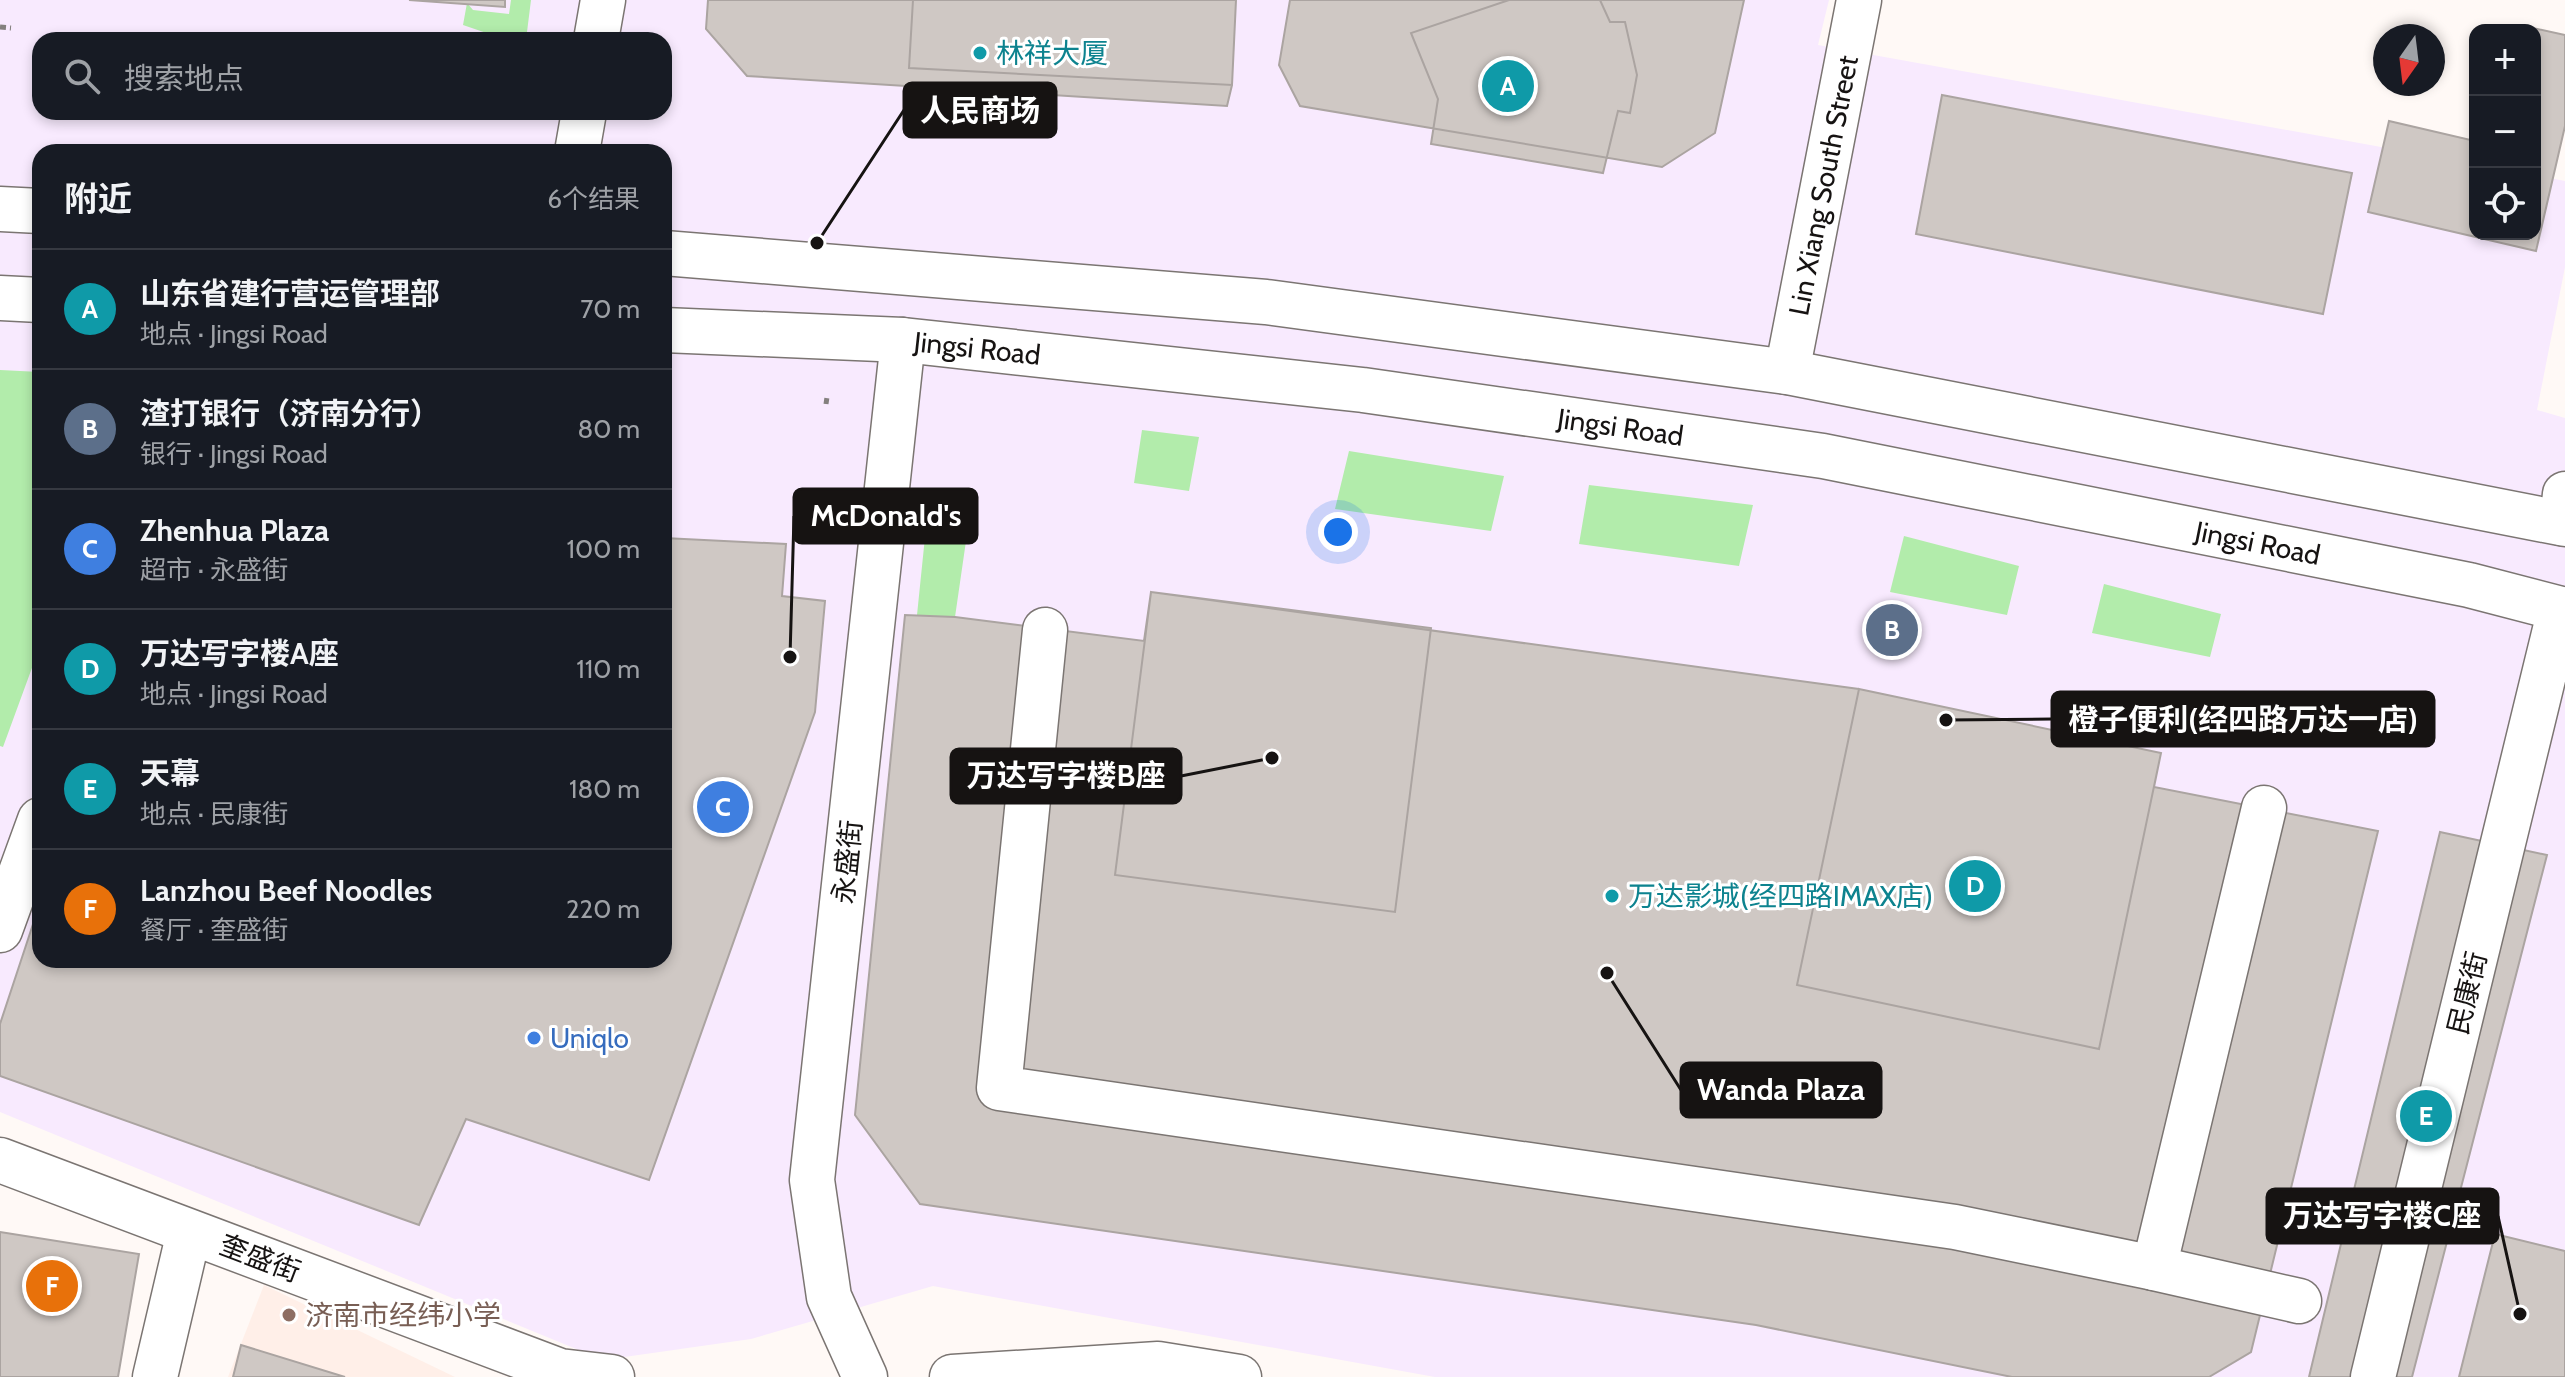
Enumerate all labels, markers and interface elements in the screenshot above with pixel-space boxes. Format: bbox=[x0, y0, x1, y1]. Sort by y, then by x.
north arrow bbox=[2373, 24, 2445, 96]
map controls bbox=[2469, 24, 2541, 240]
button: + bbox=[2469, 24, 2541, 96]
search box bbox=[32, 32, 672, 120]
place label: 林祥大厦 bbox=[996, 36, 1108, 70]
marker: 林祥大厦 bbox=[971, 44, 989, 62]
street label: Lin Xiang South Street bbox=[1781, 53, 1865, 318]
icon: search bbox=[60, 54, 104, 98]
pin: A bbox=[1482, 56, 1534, 116]
text: 搜索地点 bbox=[124, 60, 244, 97]
callout: 人民商场 bbox=[904, 83, 1056, 137]
text: 人民商场 bbox=[920, 92, 1040, 129]
button: − bbox=[2469, 96, 2541, 168]
button: locate bbox=[2469, 168, 2541, 240]
text: 附近 bbox=[64, 178, 132, 220]
text: 6个结果 bbox=[547, 183, 640, 215]
text: 山东省建行营运管理部 bbox=[140, 275, 440, 312]
text: A bbox=[82, 293, 98, 325]
text: 70 m bbox=[580, 293, 640, 325]
text: 地点 · Jingsi Road bbox=[140, 318, 328, 350]
street label: Jingsi Road bbox=[911, 324, 1042, 372]
text: 渣打银行（济南分行） bbox=[140, 395, 440, 432]
street label: Jingsi Road bbox=[1554, 401, 1686, 453]
text: B bbox=[82, 413, 98, 445]
text: 80 m bbox=[577, 413, 640, 445]
text: 银行 · Jingsi Road bbox=[140, 438, 328, 470]
callout: McDonald's bbox=[794, 489, 977, 543]
text: McDonald's bbox=[811, 497, 961, 534]
text: Zhenhua Plaza bbox=[140, 512, 329, 549]
your location bbox=[1318, 512, 1358, 552]
street label: Jingsi Road bbox=[2191, 514, 2323, 572]
text: C bbox=[82, 533, 98, 565]
text: 100 m bbox=[567, 533, 640, 565]
text: 超市 · 永盛街 bbox=[140, 554, 288, 586]
pin: B bbox=[1866, 600, 1918, 660]
text: 万达写字楼A座 bbox=[140, 635, 339, 672]
text: D bbox=[81, 653, 99, 685]
text: 110 m bbox=[576, 653, 640, 685]
text: 地点 · Jingsi Road bbox=[140, 678, 328, 710]
callout: 橙子便利(经四路万达一店) bbox=[2052, 692, 2434, 746]
text: 橙子便利(经四路万达一店) bbox=[2068, 701, 2418, 738]
callout: 万达写字楼B座 bbox=[951, 749, 1181, 803]
text: 天幕 bbox=[140, 755, 200, 792]
text: 万达写字楼B座 bbox=[967, 757, 1165, 794]
text: E bbox=[83, 773, 97, 805]
text: 180 m bbox=[569, 773, 640, 805]
pin: C bbox=[697, 777, 749, 837]
text: 地点 · 民康街 bbox=[140, 798, 288, 830]
street label: 永盛街 bbox=[826, 818, 868, 906]
pin: D bbox=[1949, 856, 2001, 916]
text: Lanzhou Beef Noodles bbox=[140, 872, 432, 909]
place label: 万达影城(经四路IMAX店) bbox=[1628, 879, 1933, 913]
marker: 万达影城(经四路IMAX店) bbox=[1603, 887, 1621, 905]
text: F bbox=[83, 893, 97, 925]
text: 220 m bbox=[566, 893, 640, 925]
text: 餐厅 · 奎盛街 bbox=[140, 914, 288, 946]
street label: 民康街 bbox=[2440, 948, 2494, 1038]
place label: Uniqlo bbox=[550, 1021, 629, 1055]
marker: Uniqlo bbox=[525, 1029, 543, 1047]
callout: Wanda Plaza bbox=[1681, 1063, 1881, 1117]
text: Wanda Plaza bbox=[1697, 1071, 1865, 1108]
pin: E bbox=[2400, 1086, 2452, 1146]
callout: 万达写字楼C座 bbox=[2267, 1189, 2498, 1243]
text: 万达写字楼C座 bbox=[2283, 1197, 2481, 1234]
street label: 奎盛街 bbox=[215, 1227, 305, 1289]
pin: F bbox=[26, 1256, 78, 1316]
place label: 济南市经纬小学 bbox=[305, 1298, 501, 1332]
marker: 济南市经纬小学 bbox=[280, 1306, 298, 1324]

